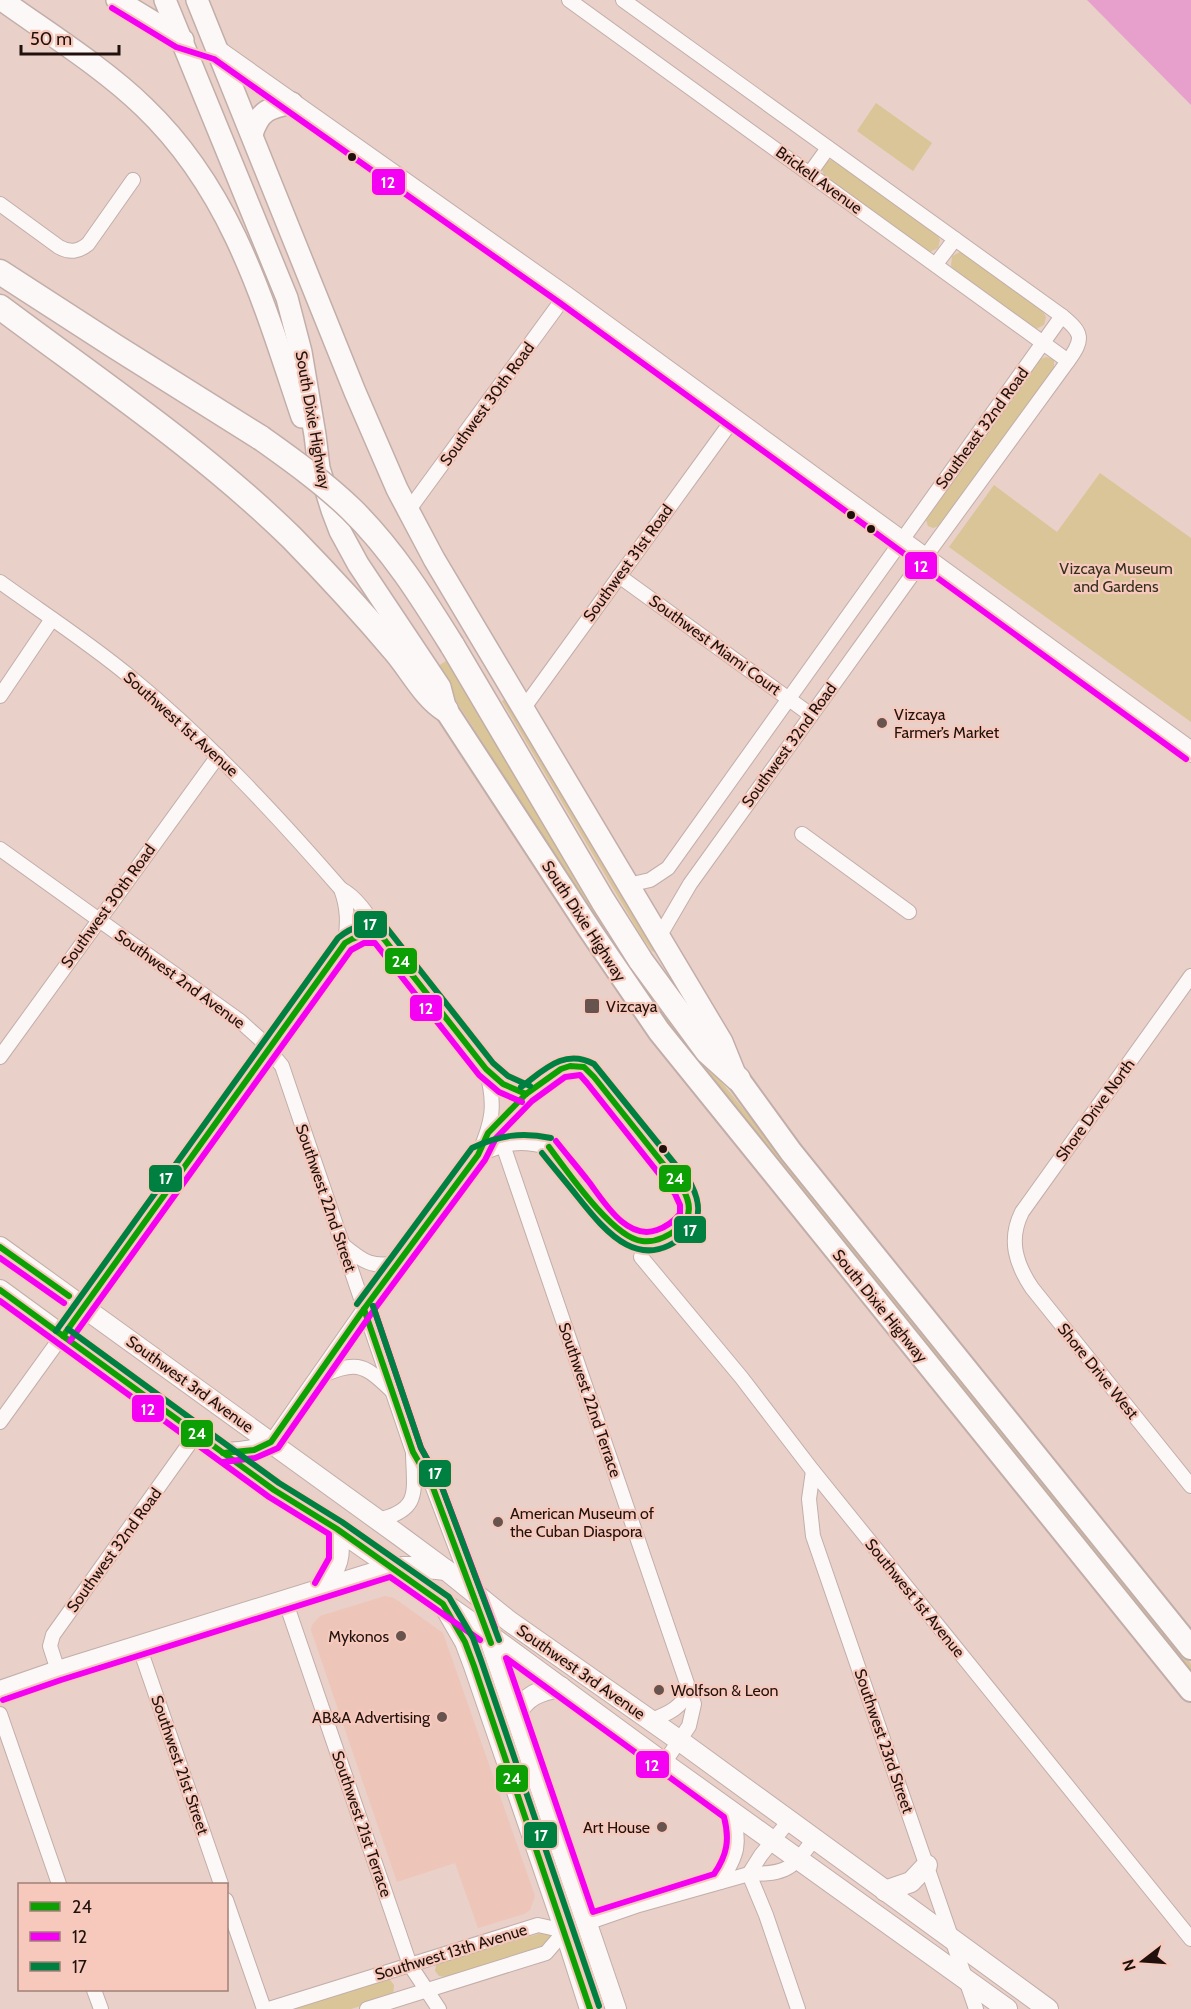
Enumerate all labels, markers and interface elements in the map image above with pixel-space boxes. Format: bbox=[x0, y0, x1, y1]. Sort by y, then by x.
scale bar bbox=[21, 18, 118, 56]
text: 50 m bbox=[30, 28, 72, 50]
street label: Brickell Avenue bbox=[772, 142, 866, 218]
unlabelled marker bbox=[346, 151, 358, 163]
line badge: 12 bbox=[371, 168, 406, 196]
text: 12 bbox=[381, 173, 395, 192]
street label: Southwest 30th Road bbox=[436, 339, 538, 469]
street label: South Dixie Highway bbox=[291, 349, 335, 491]
street label: Southeast 32nd Road bbox=[932, 364, 1032, 492]
street label: Southwest 31st Road bbox=[579, 501, 677, 625]
unlabelled marker bbox=[845, 509, 857, 521]
unlabelled marker bbox=[865, 523, 877, 535]
line badge: 12 bbox=[904, 551, 938, 580]
text: 12 bbox=[914, 557, 928, 576]
park label: Vizcaya Museum and Gardens bbox=[1059, 559, 1173, 596]
street label: Southwest Miami Court bbox=[646, 591, 785, 699]
street label: Southwest 1st Avenue bbox=[120, 668, 242, 780]
street label: Southwest 32nd Road bbox=[738, 679, 840, 811]
place label: Vizcaya Farmer’s Market bbox=[894, 705, 1000, 742]
marker: Vizcaya Farmer’s Market bbox=[875, 716, 889, 730]
street label: Southwest 30th Road bbox=[57, 841, 159, 971]
street label: South Dixie Highway bbox=[538, 857, 630, 985]
line badge: 17 bbox=[353, 910, 388, 939]
text: 17 bbox=[363, 915, 378, 934]
street label: Southwest 2nd Avenue bbox=[111, 925, 249, 1033]
line badge: 24 bbox=[384, 947, 418, 975]
text: 24 bbox=[392, 952, 410, 971]
line badge: 12 bbox=[409, 994, 443, 1022]
marker: Vizcaya bbox=[583, 997, 601, 1015]
place label: Vizcaya bbox=[606, 997, 658, 1016]
text: 12 bbox=[419, 999, 433, 1018]
street label: Shore Drive North bbox=[1052, 1055, 1138, 1165]
street label: Southwest 22nd Street bbox=[292, 1122, 360, 1275]
unlabelled marker bbox=[657, 1143, 669, 1155]
line badge: 17 bbox=[148, 1164, 183, 1193]
line badge: 24 bbox=[658, 1164, 692, 1193]
text: 17 bbox=[159, 1169, 174, 1188]
text: 24 bbox=[666, 1169, 684, 1188]
line badge: 17 bbox=[673, 1215, 707, 1244]
text: 17 bbox=[683, 1221, 698, 1240]
street label: South Dixie Highway bbox=[829, 1246, 931, 1366]
street label: Shore Drive West bbox=[1054, 1319, 1143, 1423]
street label: Southwest 22nd Terrace bbox=[555, 1320, 625, 1480]
street label: Southwest 3rd Avenue bbox=[123, 1331, 257, 1437]
line badge: 12 bbox=[131, 1394, 165, 1423]
text: 12 bbox=[141, 1400, 155, 1419]
line badge: 24 bbox=[180, 1419, 214, 1448]
text: 24 bbox=[188, 1424, 206, 1443]
line badge: 17 bbox=[418, 1459, 452, 1488]
text: 17 bbox=[428, 1464, 443, 1483]
street label: Southwest 32nd Road bbox=[63, 1484, 165, 1616]
place label: American Museum of the Cuban Diaspora bbox=[510, 1504, 655, 1541]
marker: American Museum of the Cuban Diaspora bbox=[491, 1515, 505, 1529]
street label: Southwest 1st Avenue bbox=[861, 1535, 969, 1661]
street label: Southwest 3rd Avenue bbox=[513, 1620, 649, 1724]
place label: Mykonos bbox=[328, 1627, 389, 1646]
marker: Mykonos bbox=[394, 1629, 408, 1643]
street label: Southwest 23rd Street bbox=[850, 1666, 918, 1816]
place label: Wolfson & Leon bbox=[671, 1681, 779, 1700]
marker: Wolfson & Leon bbox=[652, 1683, 666, 1697]
street label: Southwest 21st Street bbox=[147, 1693, 213, 1838]
place label: AB&A Advertising bbox=[312, 1708, 431, 1727]
marker: AB&A Advertising bbox=[435, 1710, 449, 1724]
street label: Southwest 21st Terrace bbox=[328, 1748, 396, 1900]
line badge: 12 bbox=[635, 1750, 670, 1779]
text: 12 bbox=[645, 1756, 659, 1775]
line badge: 24 bbox=[495, 1764, 529, 1793]
text: 24 bbox=[503, 1769, 521, 1788]
place label: Art House bbox=[583, 1818, 650, 1837]
marker: Art House bbox=[655, 1820, 669, 1834]
line badge: 17 bbox=[523, 1821, 558, 1849]
text: 17 bbox=[534, 1826, 549, 1845]
legend bbox=[18, 1883, 228, 1991]
text: 24 bbox=[72, 1896, 92, 1918]
street label: Southwest 13th Avenue bbox=[373, 1920, 529, 1984]
text: 12 bbox=[72, 1926, 87, 1948]
north arrow bbox=[1113, 1931, 1173, 1991]
text: 17 bbox=[72, 1956, 87, 1978]
text: N bbox=[1118, 1957, 1140, 1973]

